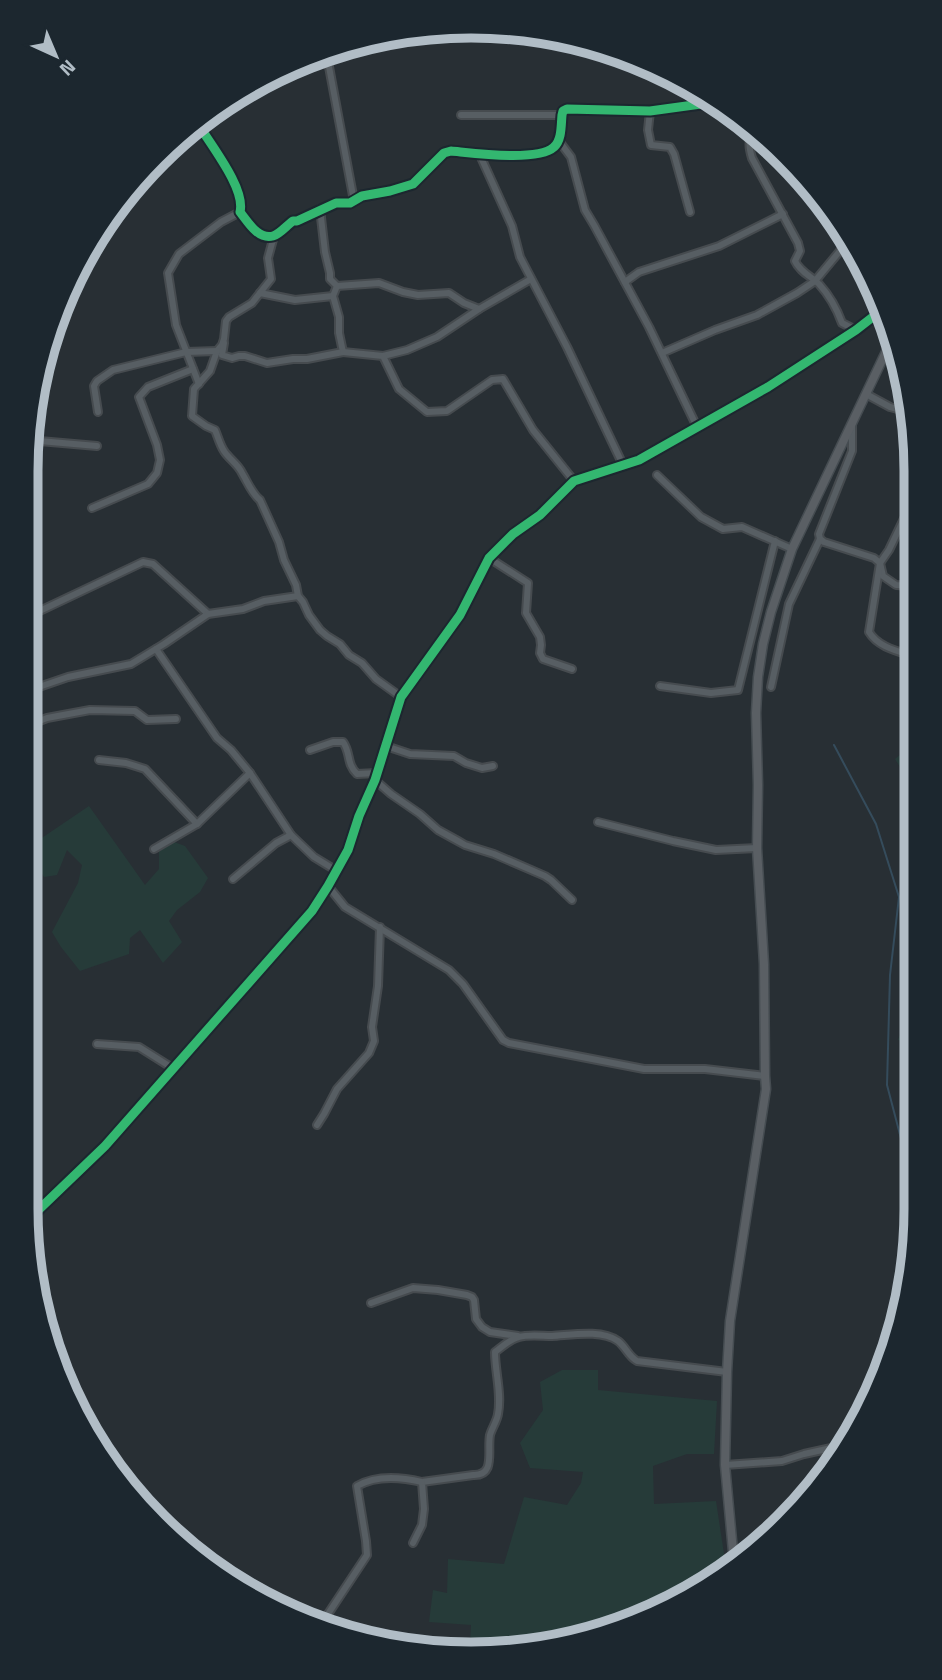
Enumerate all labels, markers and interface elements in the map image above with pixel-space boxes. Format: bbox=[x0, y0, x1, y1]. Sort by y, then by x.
north arrow bbox=[21, 21, 91, 91]
text: N bbox=[53, 54, 83, 84]

